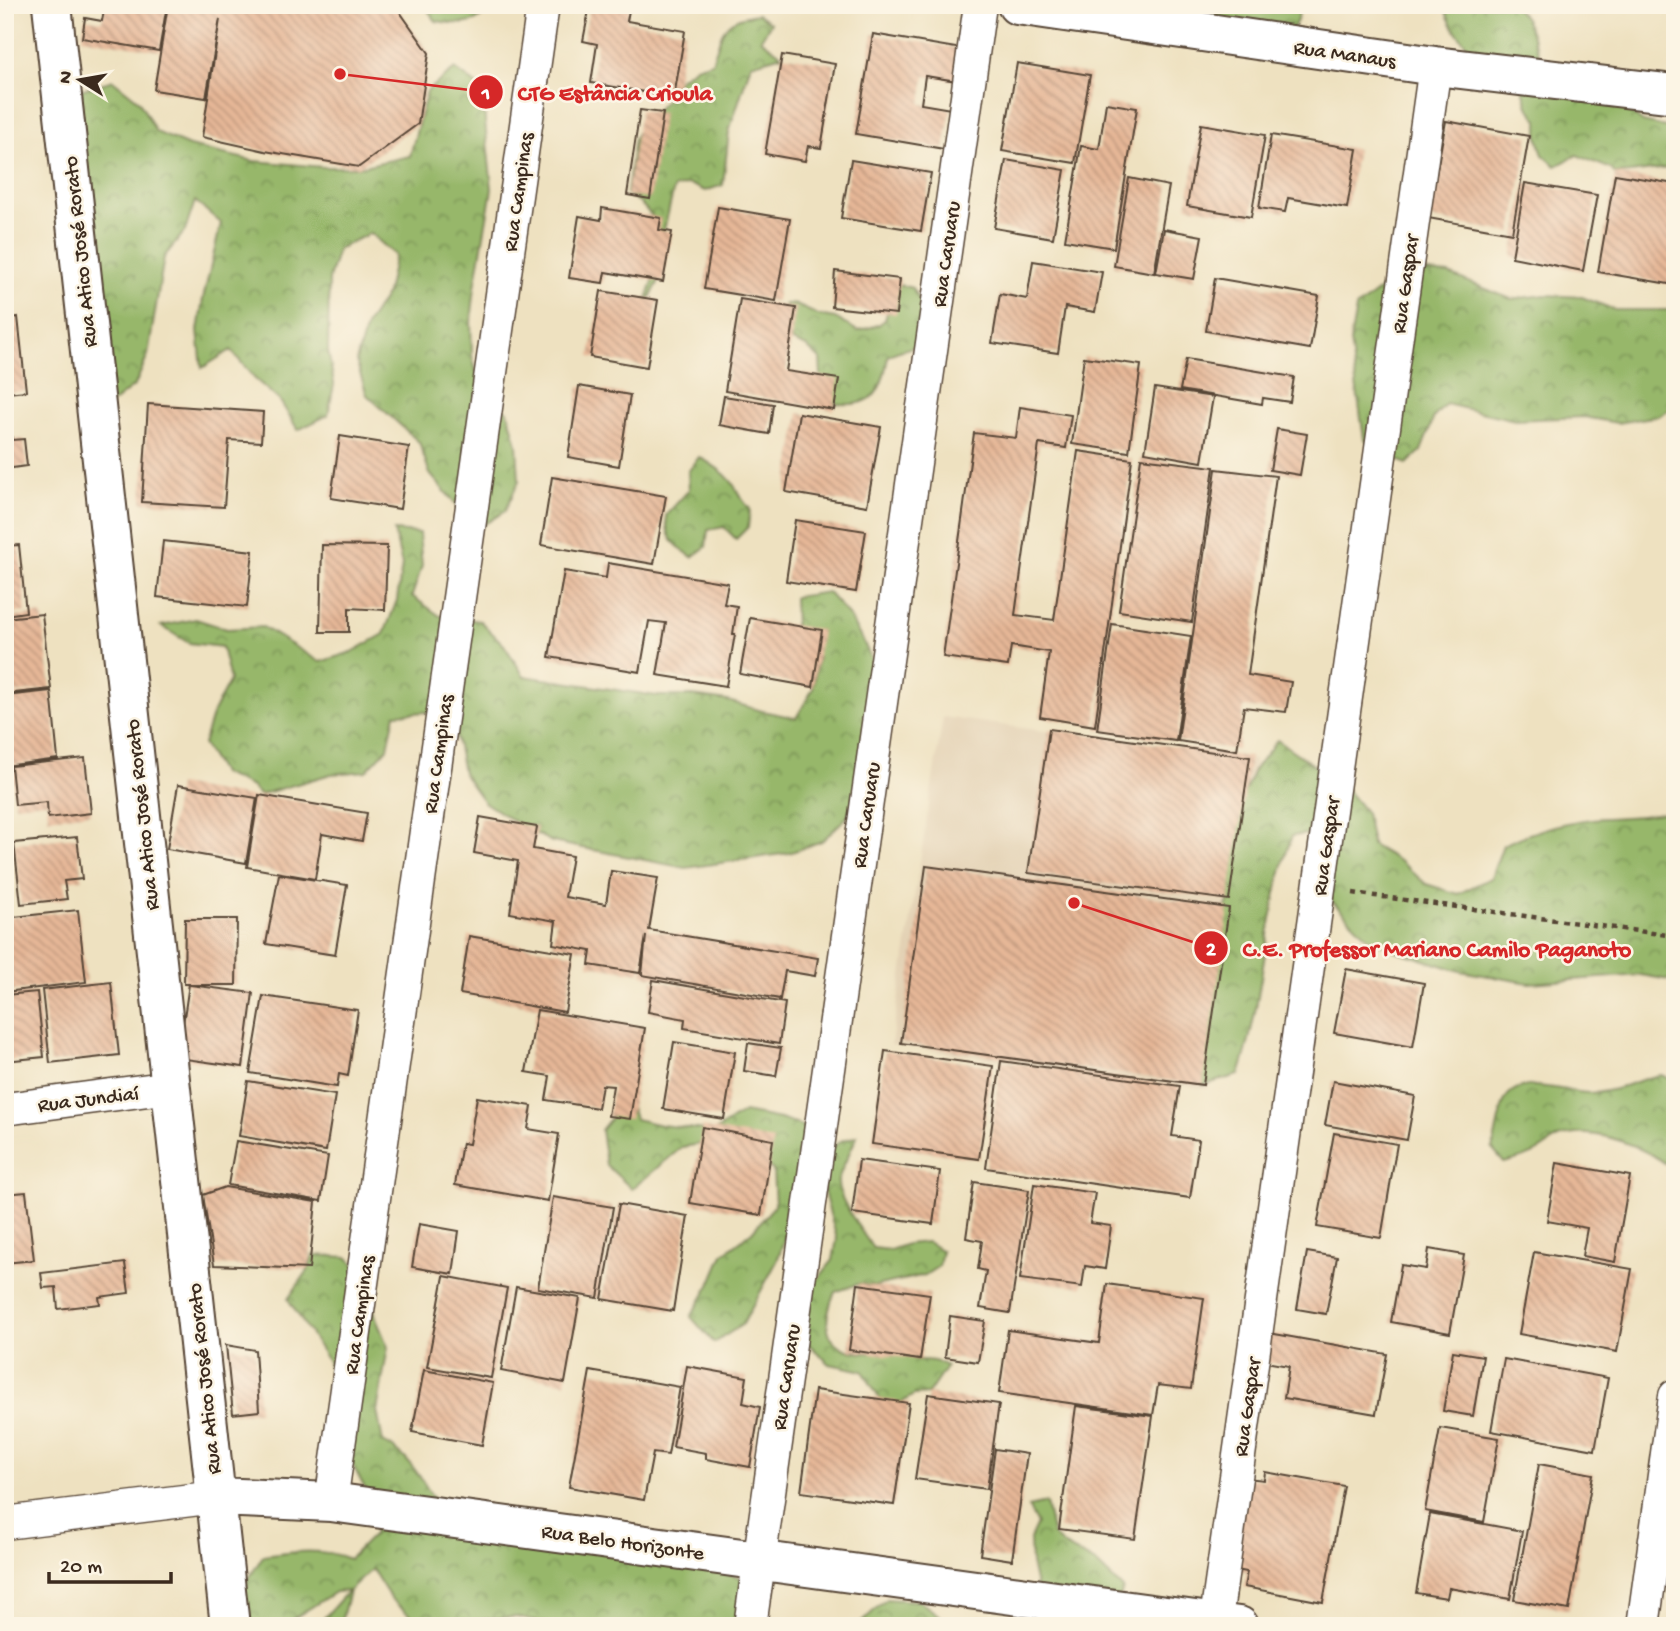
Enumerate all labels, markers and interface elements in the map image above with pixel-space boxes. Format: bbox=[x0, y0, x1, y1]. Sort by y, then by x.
street label: Rua Manaus bbox=[1292, 37, 1398, 76]
north arrow bbox=[46, 46, 116, 116]
text: N bbox=[54, 69, 79, 86]
callout: CTG Estância Crioula bbox=[469, 70, 726, 114]
text: CTG Estância Crioula bbox=[518, 82, 713, 109]
text: 1 bbox=[481, 83, 490, 108]
street label: Rua Campinas bbox=[500, 130, 541, 253]
street label: Rua Atico José Rorato bbox=[60, 155, 105, 348]
street label: Rua Caruaru bbox=[929, 200, 968, 309]
street label: Rua Gaspar bbox=[1388, 232, 1427, 336]
street label: Rua Campinas bbox=[420, 692, 461, 815]
street label: Rua Atico José Rorato bbox=[122, 718, 167, 911]
street label: Rua Caruaru bbox=[849, 761, 888, 870]
street label: Rua Gaspar bbox=[1309, 794, 1348, 898]
callout: C.E. Professor Mariano Camilo Paganoto bbox=[1194, 926, 1645, 970]
text: C.E. Professor Mariano Camilo Paganoto bbox=[1243, 938, 1631, 965]
text: 2 bbox=[1206, 939, 1217, 964]
street label: Rua Jundiaí bbox=[37, 1083, 141, 1120]
street label: Rua Campinas bbox=[341, 1253, 382, 1376]
street label: Rua Atico José Rorato bbox=[184, 1282, 229, 1475]
street label: Rua Caruaru bbox=[769, 1323, 808, 1432]
street label: Rua Gaspar bbox=[1230, 1355, 1269, 1459]
street label: Rua Belo Horizonte bbox=[540, 1521, 707, 1568]
scale bar bbox=[49, 1540, 172, 1584]
text: 20 m bbox=[60, 1556, 102, 1581]

